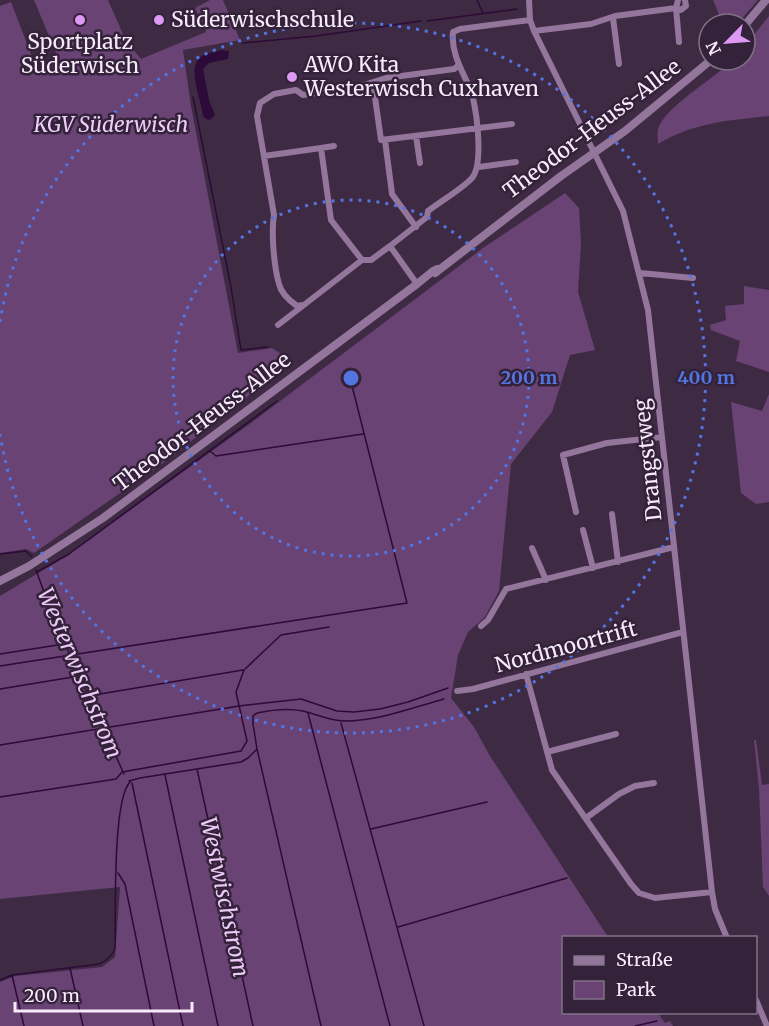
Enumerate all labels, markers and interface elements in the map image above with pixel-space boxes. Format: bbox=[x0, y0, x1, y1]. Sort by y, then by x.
place label: Süderwischschule bbox=[171, 6, 354, 33]
north arrow bbox=[697, 12, 757, 72]
marker: Sportplatz Süderwisch bbox=[73, 13, 87, 27]
marker: Süderwischschule bbox=[152, 13, 166, 27]
place label: Sportplatz Süderwisch bbox=[21, 28, 139, 79]
text: N bbox=[702, 38, 725, 58]
place label: AWO Kita Westerwisch Cuxhaven bbox=[303, 51, 539, 102]
street label: Theodor-Heuss-Allee bbox=[498, 53, 686, 204]
marker: AWO Kita Westerwisch Cuxhaven bbox=[285, 70, 299, 84]
park label: KGV Süderwisch bbox=[33, 111, 188, 138]
street label: Theodor-Heuss-Allee bbox=[108, 346, 296, 497]
text: 200 m bbox=[501, 366, 557, 389]
text: 400 m bbox=[677, 366, 735, 389]
centre of rings bbox=[341, 368, 361, 388]
street label: Drangstweg bbox=[628, 397, 667, 523]
water label: Westerwischstrom bbox=[31, 583, 129, 763]
street label: Nordmoortrift bbox=[492, 615, 640, 678]
water label: Westwischstrom bbox=[194, 814, 256, 980]
legend bbox=[562, 936, 757, 1014]
text: Straße bbox=[616, 948, 673, 971]
scale bar bbox=[15, 975, 192, 1013]
text: Park bbox=[616, 978, 657, 1001]
text: 200 m bbox=[24, 984, 80, 1007]

